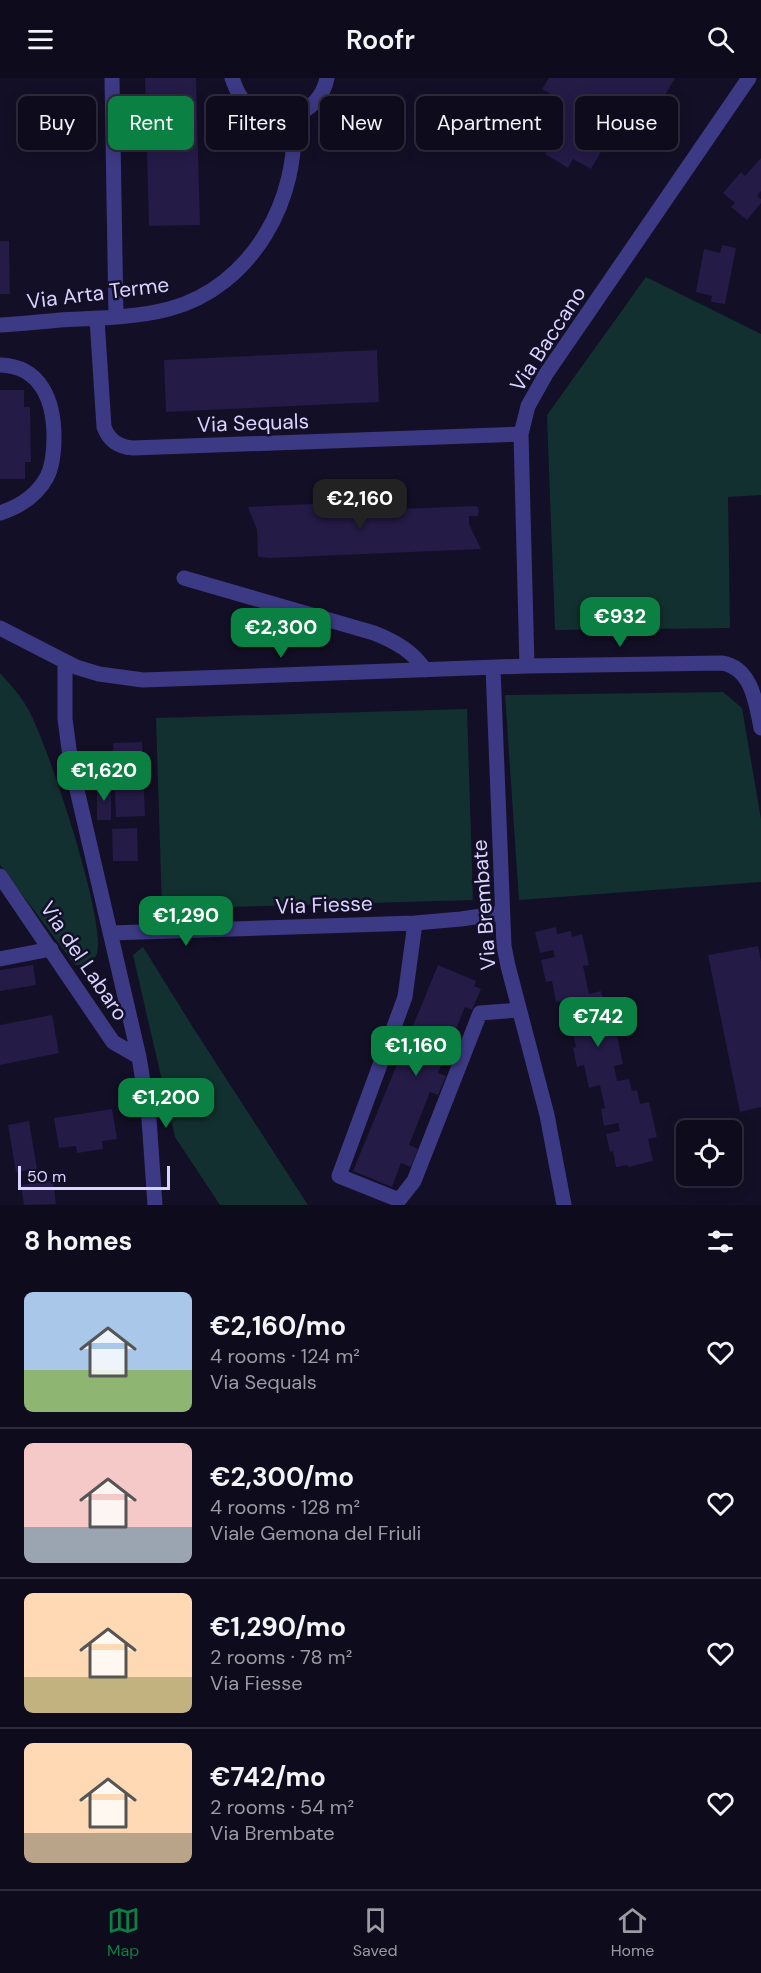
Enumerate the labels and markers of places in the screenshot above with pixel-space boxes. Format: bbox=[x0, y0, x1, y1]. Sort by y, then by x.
pin: €2,160 bbox=[311, 479, 409, 530]
pin: €932 bbox=[584, 597, 656, 648]
pin: €2,300 bbox=[232, 608, 330, 659]
pin: €1,620 bbox=[55, 751, 153, 802]
pin: €1,290 bbox=[137, 896, 235, 947]
pin: €742 bbox=[562, 997, 634, 1048]
pin: €1,160 bbox=[367, 1026, 465, 1077]
pin: €1,200 bbox=[117, 1078, 215, 1129]

